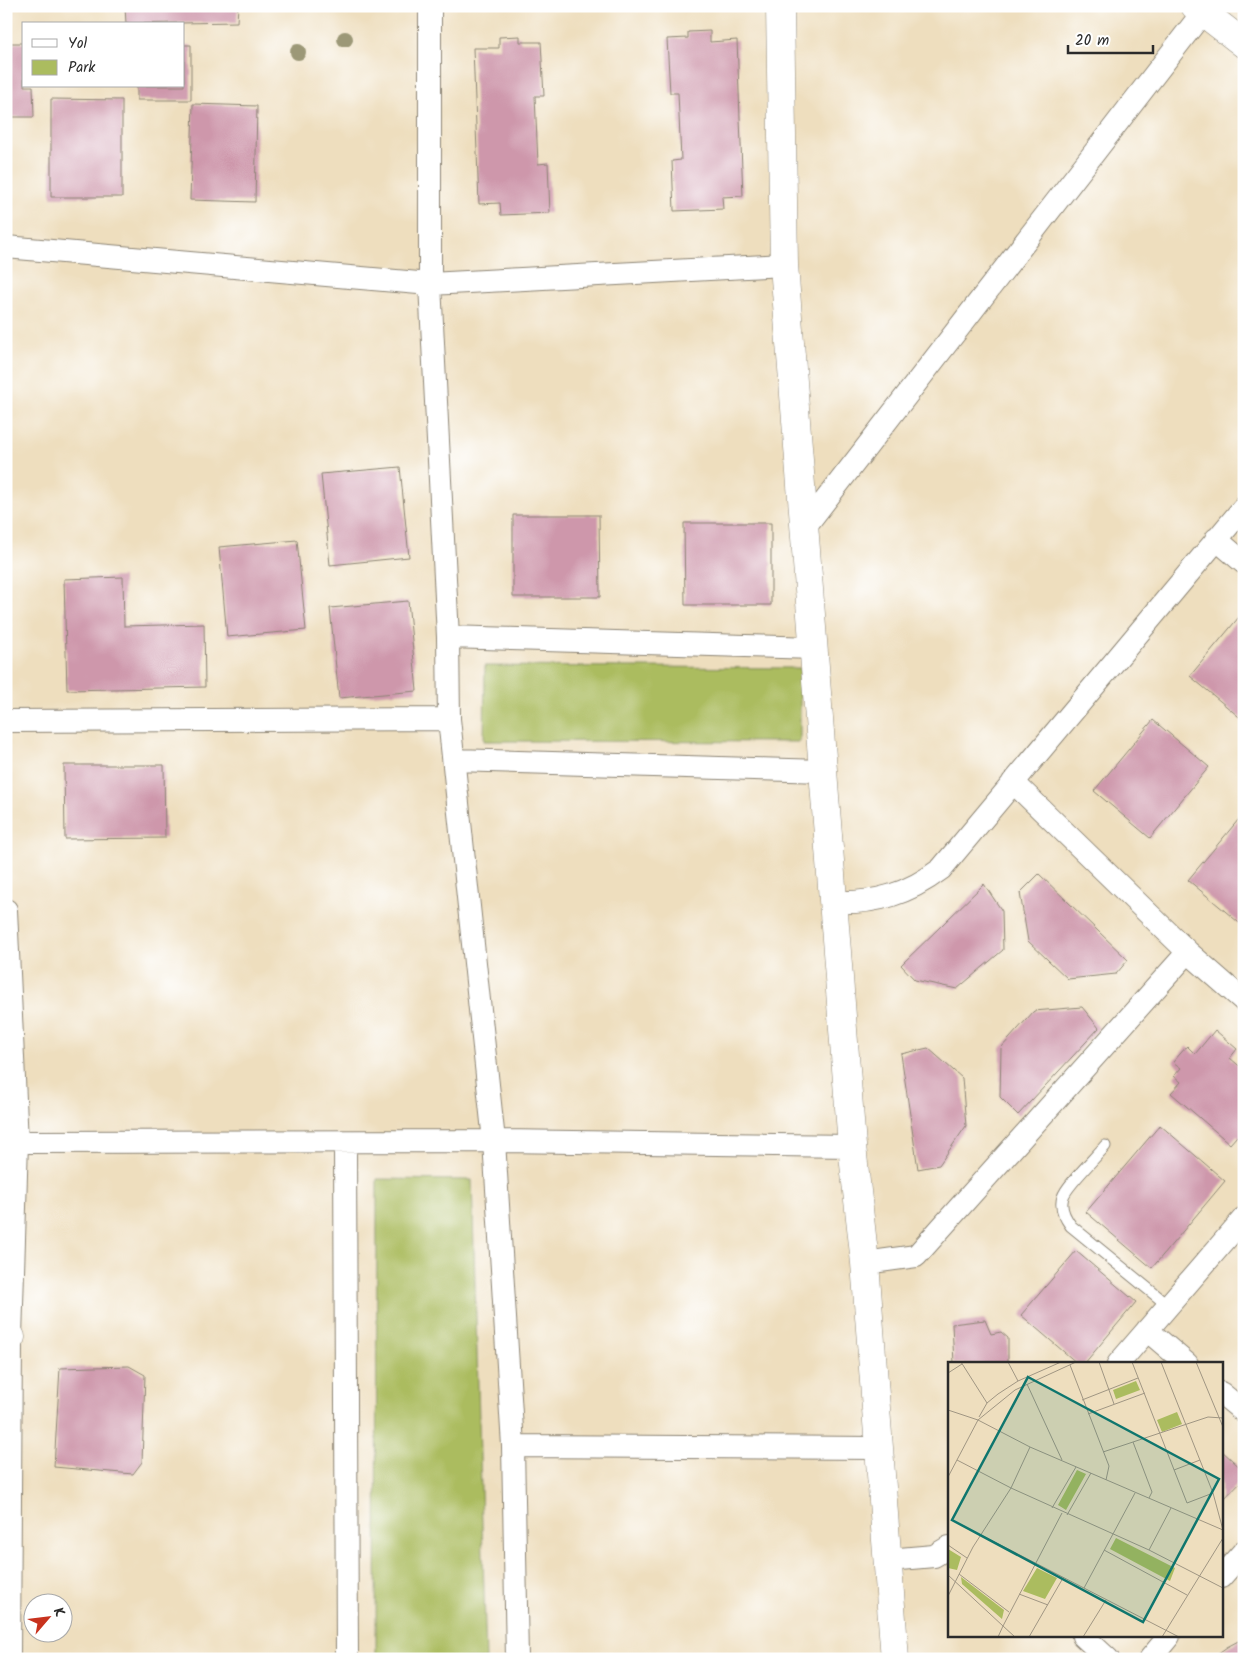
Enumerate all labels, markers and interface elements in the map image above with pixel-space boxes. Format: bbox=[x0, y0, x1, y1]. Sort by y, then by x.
legend bbox=[22, 22, 185, 88]
scale bar bbox=[1068, 22, 1152, 54]
text: 20 m bbox=[1075, 29, 1109, 53]
text: Yol bbox=[68, 32, 87, 56]
text: Park bbox=[68, 56, 96, 80]
inset map bbox=[948, 1362, 1222, 1638]
north arrow bbox=[22, 1592, 72, 1642]
text: K bbox=[47, 1603, 71, 1622]

